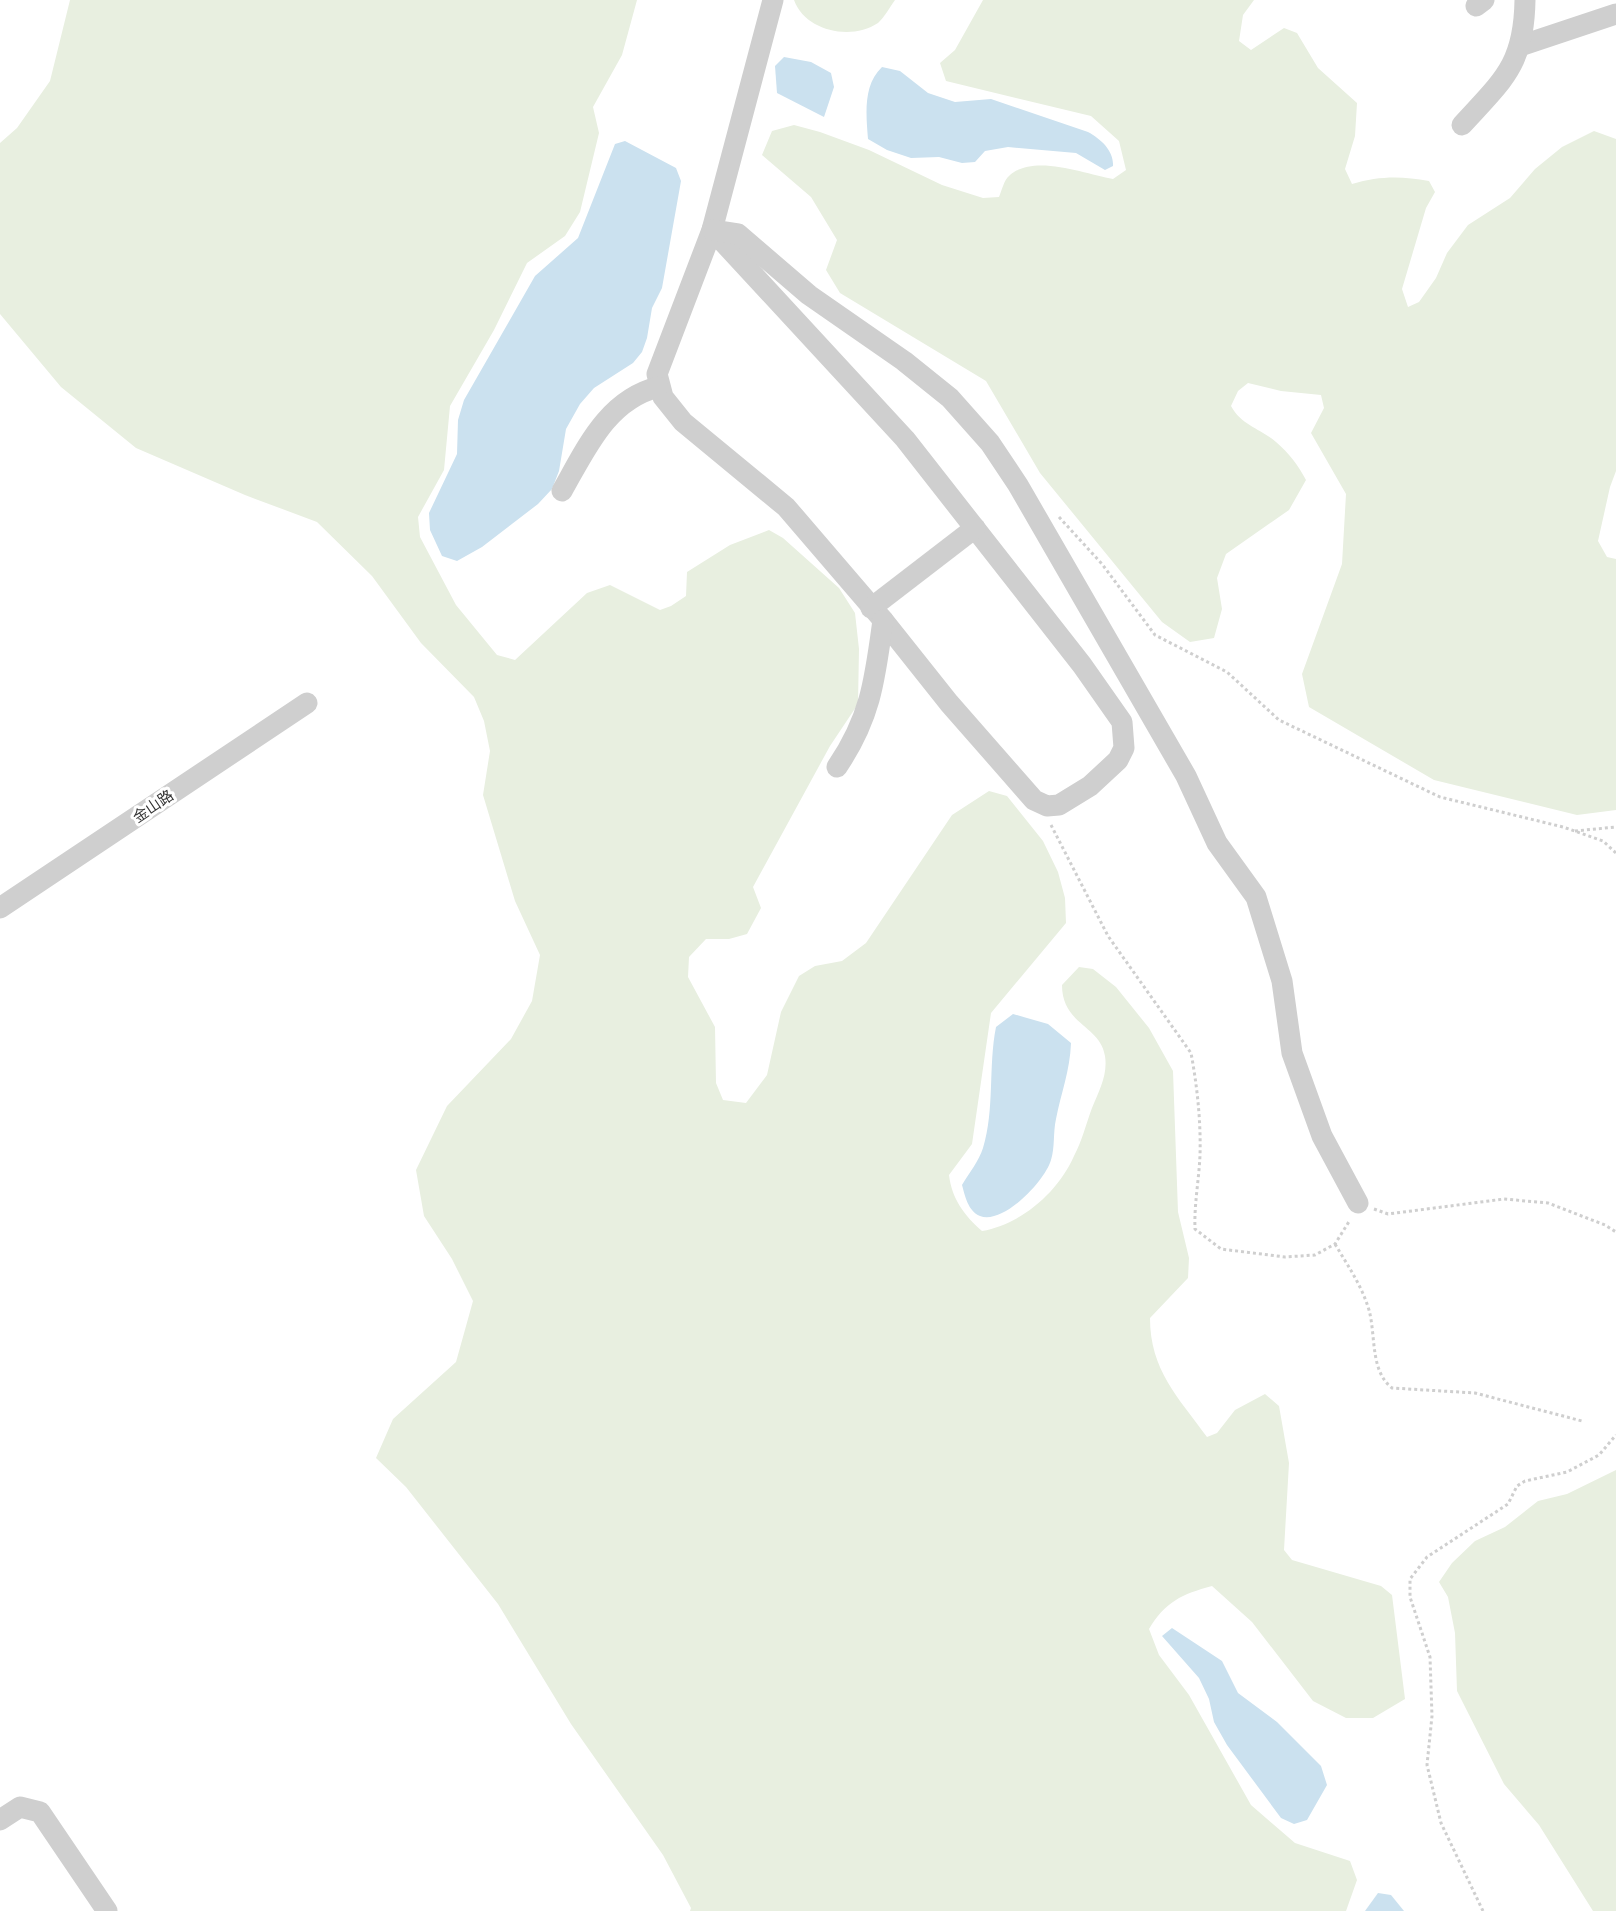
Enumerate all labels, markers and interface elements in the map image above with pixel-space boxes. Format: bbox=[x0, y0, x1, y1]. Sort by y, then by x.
street label: 金山路 bbox=[130, 786, 176, 826]

